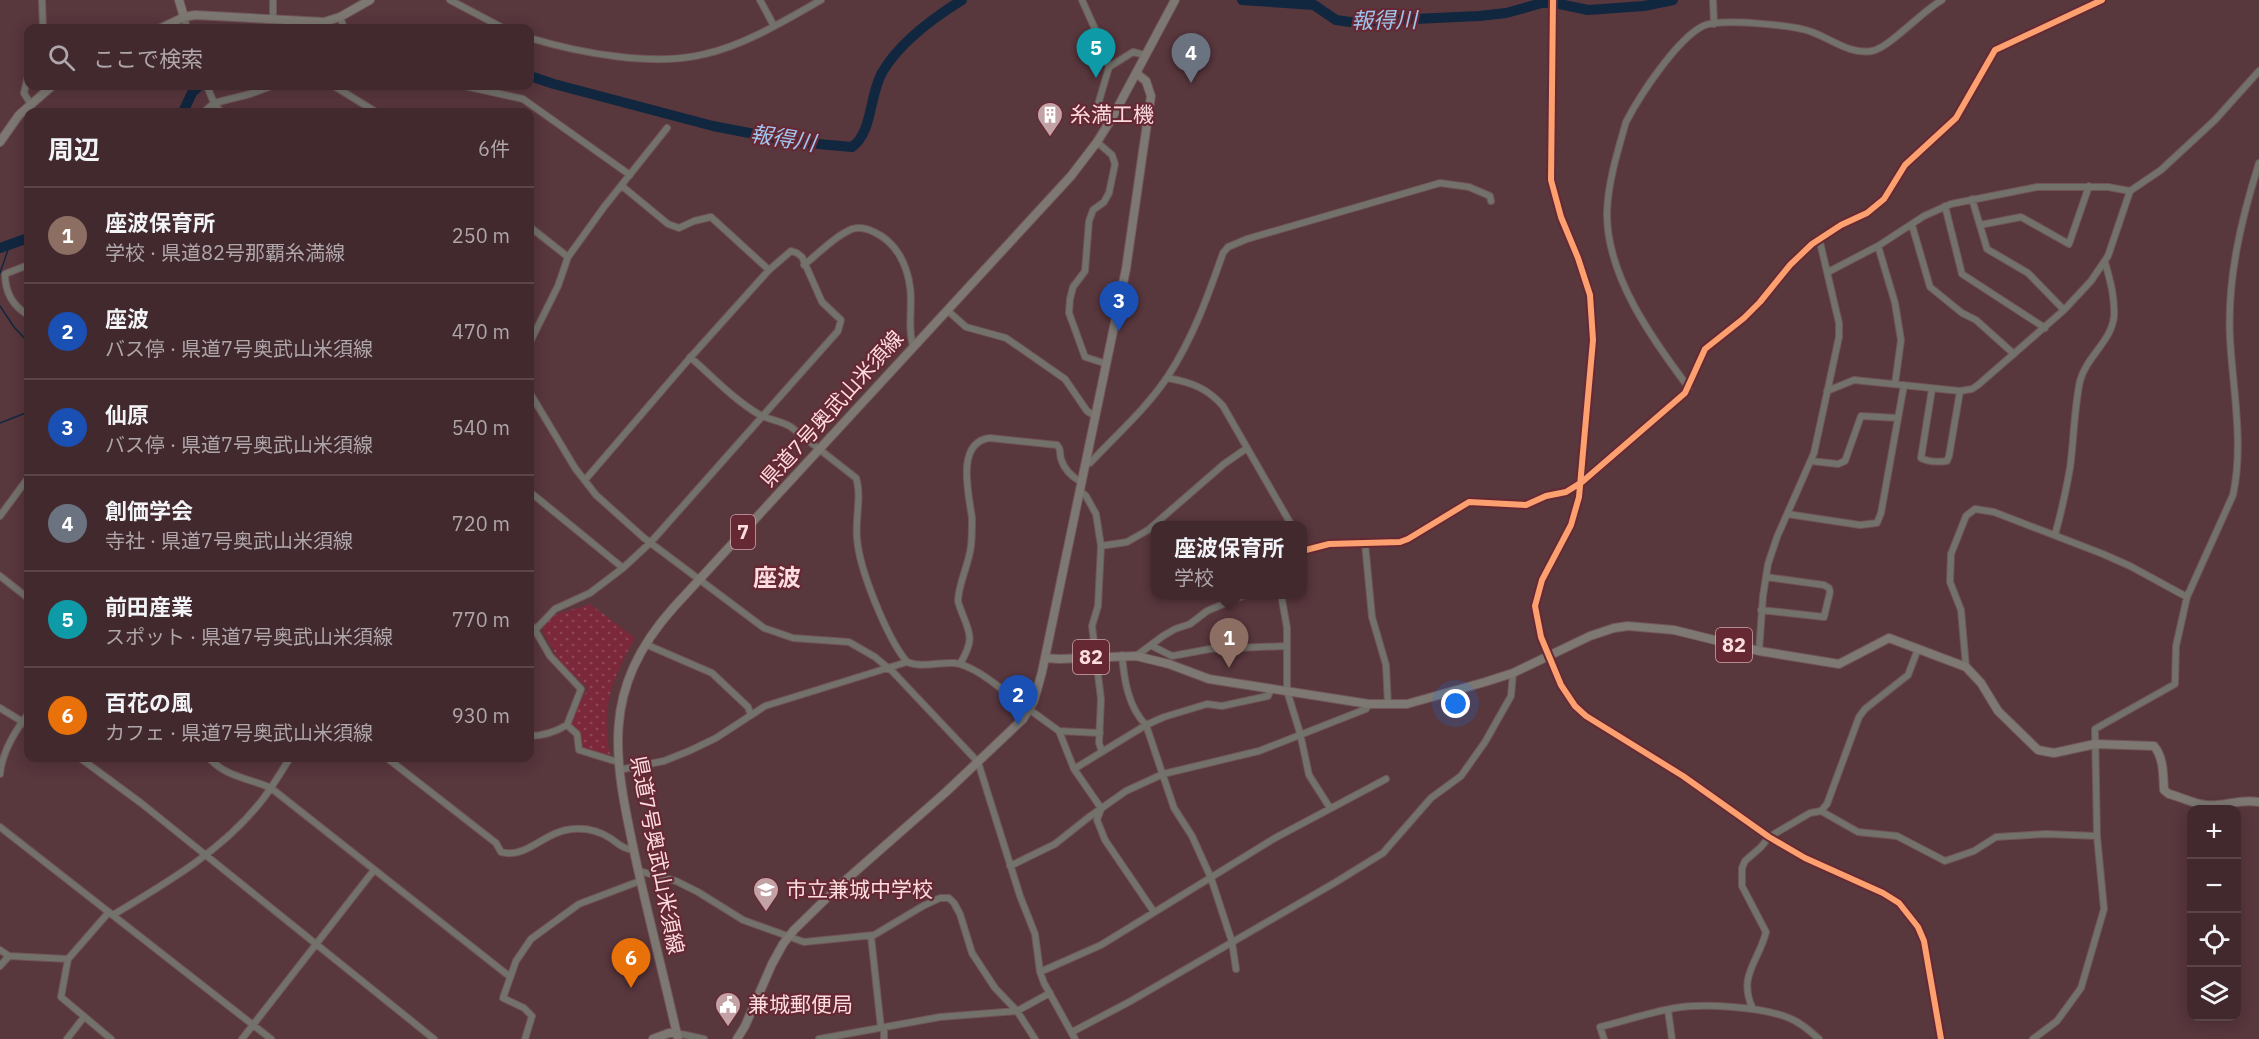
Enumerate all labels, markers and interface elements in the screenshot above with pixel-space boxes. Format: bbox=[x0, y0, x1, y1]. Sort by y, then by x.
water label: 報得川 bbox=[1351, 4, 1419, 35]
search box bbox=[24, 24, 534, 90]
pin: 5 bbox=[1076, 28, 1116, 78]
pin: 4 bbox=[1172, 34, 1210, 83]
icon: search bbox=[45, 41, 78, 74]
text: ここで検索 bbox=[93, 44, 203, 73]
building icon: 糸満工機 bbox=[1035, 100, 1065, 138]
place label: 糸満工機 bbox=[1070, 100, 1154, 128]
water label: 報得川 bbox=[748, 118, 820, 157]
text: 周辺 bbox=[48, 132, 100, 166]
text: 6件 bbox=[478, 135, 510, 162]
text: 座波保育所 bbox=[105, 208, 215, 237]
text: 1 bbox=[62, 222, 74, 249]
text: 250 m bbox=[452, 222, 510, 249]
text: 学校 · 県道82号那覇糸満線 bbox=[105, 239, 345, 266]
pin: 3 bbox=[1100, 282, 1138, 331]
text: 座波 bbox=[105, 304, 149, 333]
text: 2 bbox=[62, 318, 74, 345]
text: 470 m bbox=[452, 318, 510, 345]
street label: 県道7号奥武山米須線 bbox=[753, 324, 909, 493]
text: バス停 · 県道7号奥武山米須線 bbox=[105, 335, 373, 362]
text: 仙原 bbox=[105, 400, 149, 429]
text: 3 bbox=[62, 414, 74, 441]
text: 540 m bbox=[452, 414, 510, 441]
text: バス停 · 県道7号奥武山米須線 bbox=[105, 431, 373, 458]
text: 創価学会 bbox=[105, 496, 193, 525]
text: 4 bbox=[62, 510, 74, 537]
text: 720 m bbox=[452, 510, 510, 537]
road number: 7 bbox=[731, 515, 755, 549]
popup bbox=[1151, 521, 1307, 599]
text: 寺社 · 県道7号奥武山米須線 bbox=[105, 527, 353, 554]
text: 座波保育所 bbox=[1174, 533, 1284, 562]
district label: 座波 bbox=[753, 561, 801, 593]
text: 学校 bbox=[1174, 564, 1214, 591]
text: 前田産業 bbox=[105, 592, 193, 621]
text: 5 bbox=[62, 606, 74, 633]
text: 770 m bbox=[452, 606, 510, 633]
pin: 1 bbox=[1210, 618, 1248, 668]
text: スポット · 県道7号奥武山米須線 bbox=[105, 623, 393, 650]
road number: 82 bbox=[1716, 628, 1752, 662]
road number: 82 bbox=[1073, 640, 1109, 674]
pin: 2 bbox=[998, 676, 1038, 725]
text: 百花の風 bbox=[105, 688, 193, 717]
your location bbox=[1441, 689, 1470, 718]
text: 6 bbox=[62, 702, 74, 729]
text: 930 m bbox=[452, 702, 510, 729]
text: カフェ · 県道7号奥武山米須線 bbox=[105, 719, 373, 746]
street label: 県道7号奥武山米須線 bbox=[625, 753, 691, 956]
map controls bbox=[2187, 805, 2241, 1021]
button: + bbox=[2187, 805, 2241, 859]
button: − bbox=[2187, 859, 2241, 913]
school or university icon: 市立兼城中学校 bbox=[751, 875, 781, 913]
place label: 市立兼城中学校 bbox=[786, 875, 933, 903]
button: locate bbox=[2187, 913, 2241, 967]
pin: 6 bbox=[612, 938, 650, 988]
button: layers bbox=[2187, 967, 2241, 1021]
public building icon: 兼城郵便局 bbox=[713, 990, 743, 1028]
place label: 兼城郵便局 bbox=[748, 990, 853, 1018]

